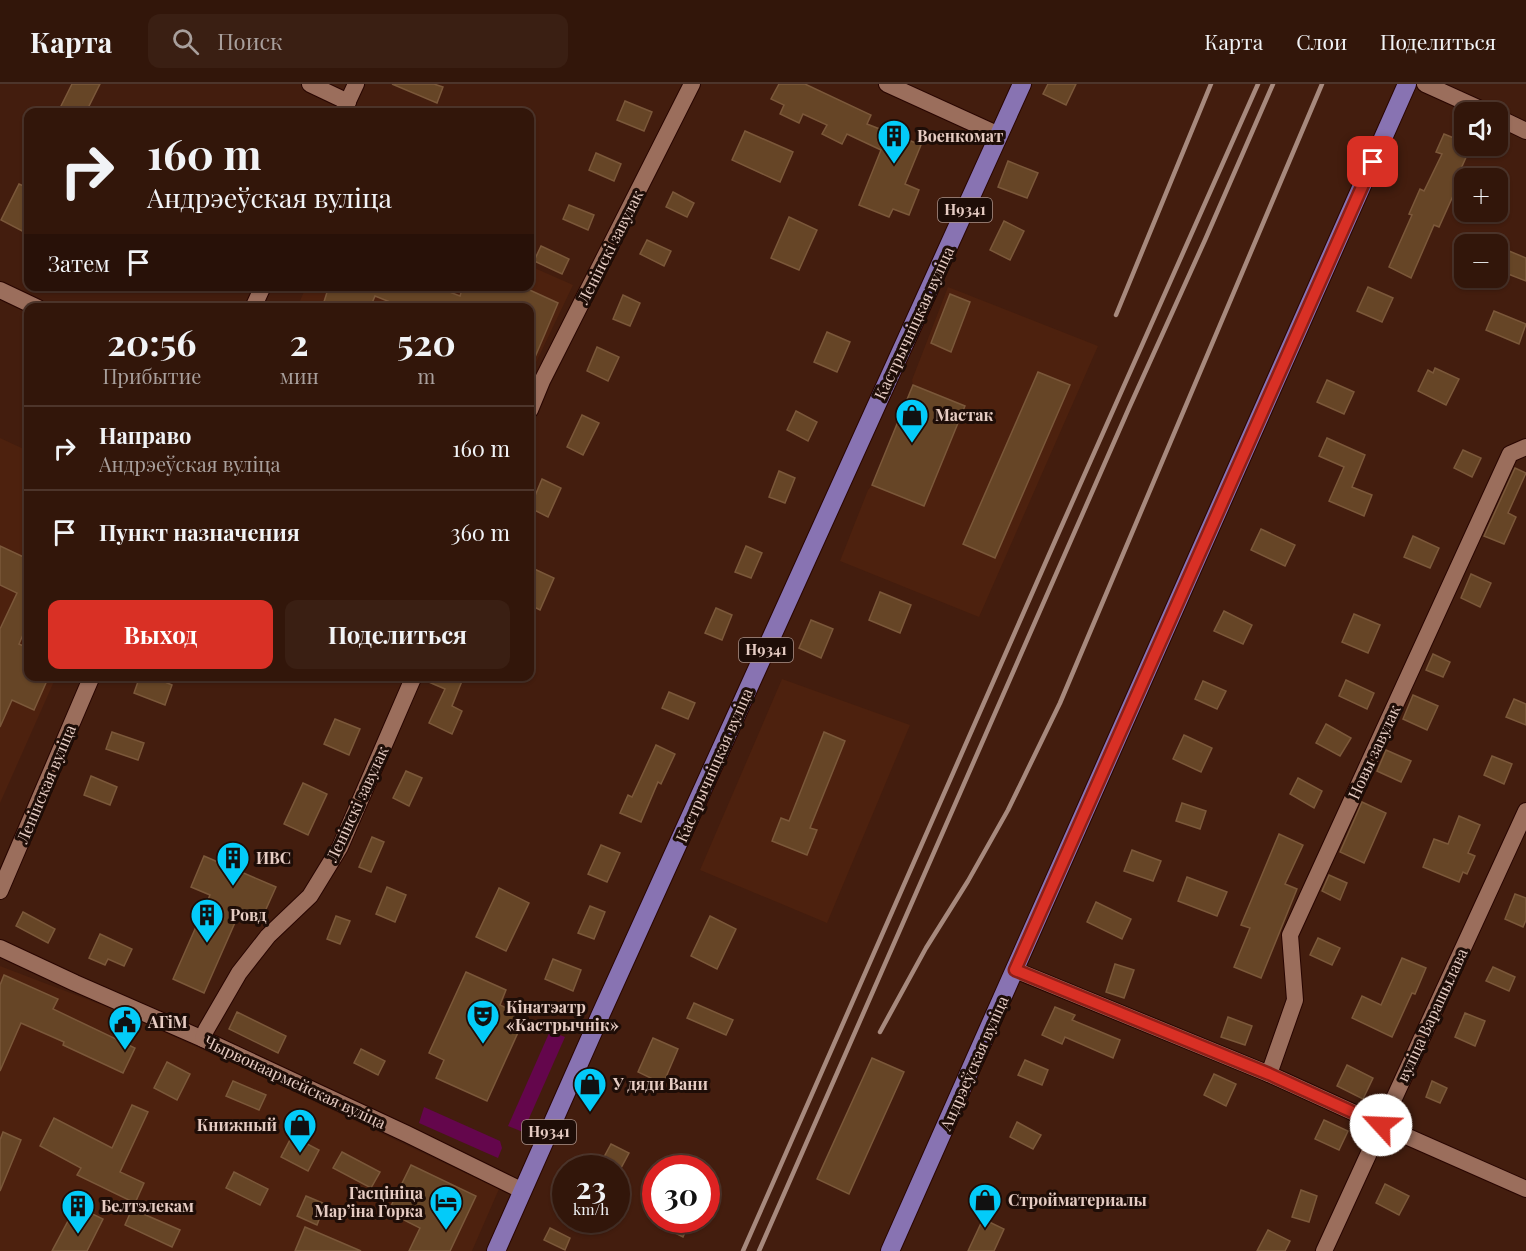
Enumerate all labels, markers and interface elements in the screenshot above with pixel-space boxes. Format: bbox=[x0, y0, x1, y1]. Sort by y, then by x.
search box bbox=[148, 14, 568, 68]
text: Карта bbox=[30, 23, 112, 60]
icon: search bbox=[169, 25, 202, 58]
text: Поиск bbox=[217, 26, 283, 56]
text: Карта bbox=[1204, 27, 1263, 55]
text: Слои bbox=[1296, 27, 1347, 55]
text: Поделиться bbox=[1380, 27, 1496, 55]
map controls bbox=[1454, 102, 1508, 288]
button: sound bbox=[1454, 102, 1508, 156]
building icon: Военкомат bbox=[876, 118, 912, 165]
text: 160 m bbox=[147, 125, 262, 181]
place label: Военкомат bbox=[917, 125, 1003, 146]
icon: right bbox=[48, 132, 126, 210]
pin bbox=[1347, 136, 1398, 187]
icon: arrive bbox=[1356, 145, 1389, 178]
button: + bbox=[1454, 168, 1508, 222]
text: Андрэеўская вуліца bbox=[147, 179, 392, 215]
street label: Ленінскі завулак bbox=[571, 186, 647, 308]
road number: Н9341 bbox=[938, 198, 992, 222]
button: − bbox=[1454, 234, 1508, 288]
street label: Кастрычніцкая вуліца bbox=[869, 243, 958, 403]
icon: arrive bbox=[122, 246, 155, 279]
text: Затем bbox=[48, 248, 110, 278]
text: 20:56 bbox=[107, 317, 196, 365]
text: 2 bbox=[290, 317, 309, 365]
text: 520 bbox=[397, 317, 456, 365]
text: Прибытие bbox=[102, 362, 201, 389]
text: мин bbox=[280, 362, 319, 389]
text: m bbox=[417, 362, 435, 389]
shop icon: Мастак bbox=[894, 397, 930, 444]
place label: Мастак bbox=[935, 404, 994, 425]
text: Направо bbox=[99, 420, 192, 450]
icon: right bbox=[48, 432, 81, 465]
text: 160 m bbox=[452, 433, 510, 463]
text: Андрэеўская вуліца bbox=[99, 450, 281, 477]
icon: arrive bbox=[48, 516, 81, 549]
text: Пункт назначения bbox=[99, 517, 300, 547]
text: 360 m bbox=[450, 517, 510, 547]
button: Выход bbox=[48, 600, 273, 669]
button: Поделиться bbox=[285, 600, 510, 669]
road number: Н9341 bbox=[739, 638, 793, 662]
street label: Кастрычніцкая вуліца bbox=[670, 685, 757, 845]
street label: Новы завулак bbox=[1342, 701, 1405, 802]
street label: Ленінская вуліца bbox=[11, 721, 80, 847]
street label: Ленінскі завулак bbox=[320, 743, 393, 866]
building icon: ИВС bbox=[215, 840, 251, 887]
place label: ИВС bbox=[256, 847, 291, 868]
building icon: Ровд bbox=[189, 897, 225, 944]
place label: Ровд bbox=[230, 904, 267, 925]
street label: вуліца Варашылава bbox=[1391, 945, 1472, 1085]
street label: Андрэеўская вуліца bbox=[934, 992, 1013, 1134]
place label: Кінатэатр «Кастрычнік» bbox=[506, 996, 619, 1035]
theatre icon: Кінатэатр «Кастрычнік» bbox=[465, 998, 501, 1045]
public building icon: АГіМ bbox=[107, 1004, 143, 1051]
place label: АГіМ bbox=[147, 1011, 188, 1032]
street label: Чырвонаармейская вуліца bbox=[201, 1030, 389, 1133]
shop icon: У дяди Вани bbox=[572, 1066, 608, 1113]
place label: У дяди Вани bbox=[612, 1073, 709, 1094]
position arrow bbox=[1349, 1093, 1413, 1157]
shop icon: Книжный bbox=[282, 1107, 318, 1154]
place label: Книжный bbox=[197, 1114, 278, 1135]
road number: Н9341 bbox=[522, 1120, 576, 1144]
speed limit sign: 30 bbox=[642, 1155, 720, 1233]
text: 23 bbox=[576, 1167, 606, 1207]
place label: Гасцініца Марʼіна Горка bbox=[314, 1182, 424, 1221]
shop icon: Стройматериалы bbox=[967, 1182, 1003, 1229]
hotel icon: Гасцініца Марʼіна Горка bbox=[428, 1184, 464, 1231]
building icon: Белтэлекам bbox=[60, 1188, 96, 1235]
place label: Стройматериалы bbox=[1008, 1189, 1147, 1210]
place label: Белтэлекам bbox=[101, 1195, 194, 1216]
text: km/h bbox=[573, 1199, 609, 1219]

